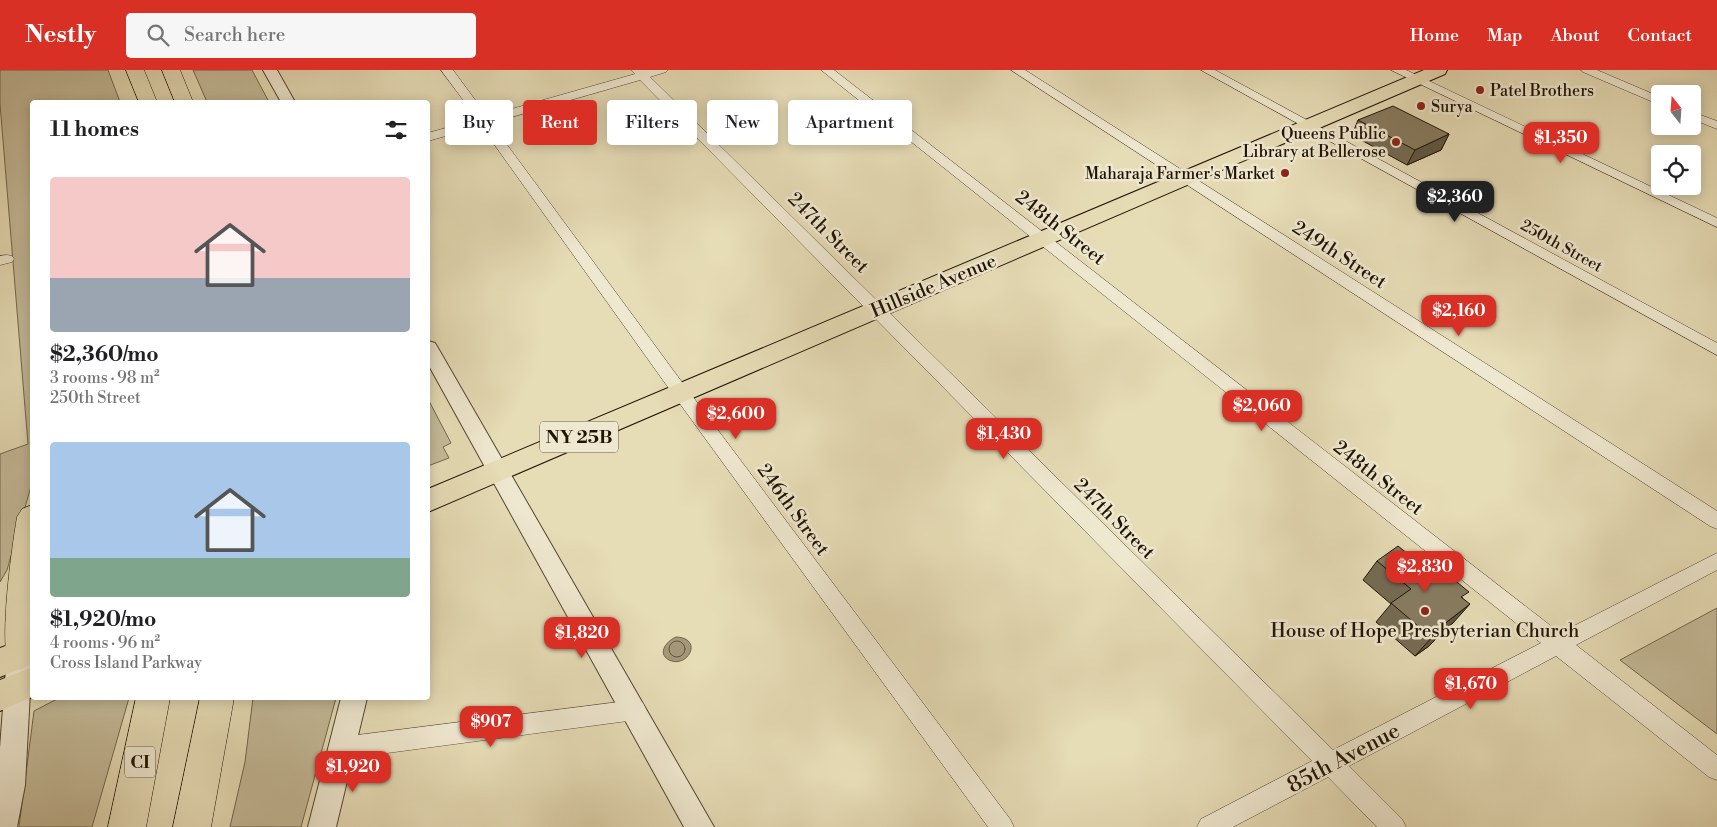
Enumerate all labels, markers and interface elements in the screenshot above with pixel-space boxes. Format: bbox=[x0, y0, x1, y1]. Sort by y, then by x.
search box bbox=[126, 13, 476, 58]
text: Nestly bbox=[25, 20, 96, 50]
icon: search bbox=[144, 21, 172, 49]
text: Search here bbox=[184, 23, 285, 47]
text: Home bbox=[1410, 24, 1459, 47]
text: Map bbox=[1487, 24, 1523, 47]
text: About bbox=[1551, 24, 1600, 47]
text: Contact bbox=[1628, 24, 1692, 47]
place label: Patel Brothers bbox=[1490, 81, 1594, 101]
marker: Patel Brothers bbox=[1474, 84, 1486, 96]
north arrow bbox=[1651, 85, 1701, 135]
map controls bbox=[1651, 85, 1701, 195]
place label: Surya bbox=[1431, 97, 1474, 117]
chip: Buy bbox=[445, 100, 513, 145]
chip: Rent bbox=[523, 100, 597, 145]
chip: Filters bbox=[607, 100, 697, 145]
chip: New bbox=[707, 100, 778, 145]
chip: Apartment bbox=[788, 100, 912, 145]
marker: Surya bbox=[1415, 100, 1427, 112]
icon: filters bbox=[382, 116, 410, 144]
text: 11 homes bbox=[50, 117, 139, 143]
pin: $1,350 bbox=[1520, 122, 1602, 164]
place label: Queens Public Library at Bellerose bbox=[1243, 124, 1386, 162]
text: $1,350 bbox=[1534, 128, 1588, 148]
marker: Queens Public Library at Bellerose bbox=[1390, 136, 1402, 148]
button: locate bbox=[1651, 145, 1701, 195]
place label: Maharaja Farmer's Market bbox=[1085, 164, 1275, 184]
marker: Maharaja Farmer's Market bbox=[1279, 167, 1291, 179]
pin: $2,360 bbox=[1414, 180, 1496, 223]
street label: 248th Street bbox=[1011, 185, 1110, 271]
street label: 247th Street bbox=[783, 187, 874, 278]
text: $2,360 bbox=[1427, 187, 1483, 207]
icon: home bbox=[185, 210, 275, 300]
street label: 249th Street bbox=[1288, 215, 1391, 294]
street label: 250th Street bbox=[1517, 215, 1606, 277]
street label: Hillside Avenue bbox=[867, 249, 1000, 323]
pin: $2,160 bbox=[1418, 294, 1500, 337]
text: $2,160 bbox=[1432, 301, 1486, 321]
text: $2,360/mo bbox=[50, 342, 159, 368]
text: 3 rooms · 98 m² bbox=[50, 368, 160, 388]
text: 250th Street bbox=[50, 388, 141, 408]
pin: $2,060 bbox=[1221, 390, 1303, 432]
text: $2,060 bbox=[1233, 396, 1291, 416]
pin: $2,600 bbox=[695, 398, 777, 440]
text: $2,600 bbox=[707, 404, 765, 424]
pin: $1,430 bbox=[963, 418, 1045, 460]
road number: NY 25B bbox=[540, 422, 618, 452]
text: $1,430 bbox=[977, 424, 1031, 444]
street label: 248th Street bbox=[1329, 435, 1428, 521]
street label: 246th Street bbox=[752, 459, 835, 560]
street label: 247th Street bbox=[1069, 473, 1160, 564]
icon: home bbox=[185, 475, 275, 565]
pin: $2,830 bbox=[1384, 550, 1466, 593]
text: $2,830 bbox=[1397, 557, 1453, 577]
marker: House of Hope Presbyterian Church bbox=[1419, 605, 1431, 617]
text: $1,920/mo bbox=[50, 607, 156, 633]
pin: $1,820 bbox=[541, 616, 623, 659]
place label: House of Hope Presbyterian Church bbox=[1271, 619, 1579, 643]
text: $1,820 bbox=[555, 623, 609, 643]
text: 4 rooms · 96 m² bbox=[50, 633, 160, 653]
text: Cross Island Parkway bbox=[50, 653, 202, 673]
pin: $1,670 bbox=[1430, 668, 1512, 710]
text: $1,670 bbox=[1445, 674, 1497, 694]
pin: $907 bbox=[461, 706, 521, 748]
text: $907 bbox=[471, 712, 511, 732]
street label: 85th Avenue bbox=[1283, 717, 1405, 799]
road number: CI bbox=[125, 746, 155, 778]
pin: $1,920 bbox=[312, 750, 394, 793]
text: $1,920 bbox=[326, 757, 380, 777]

